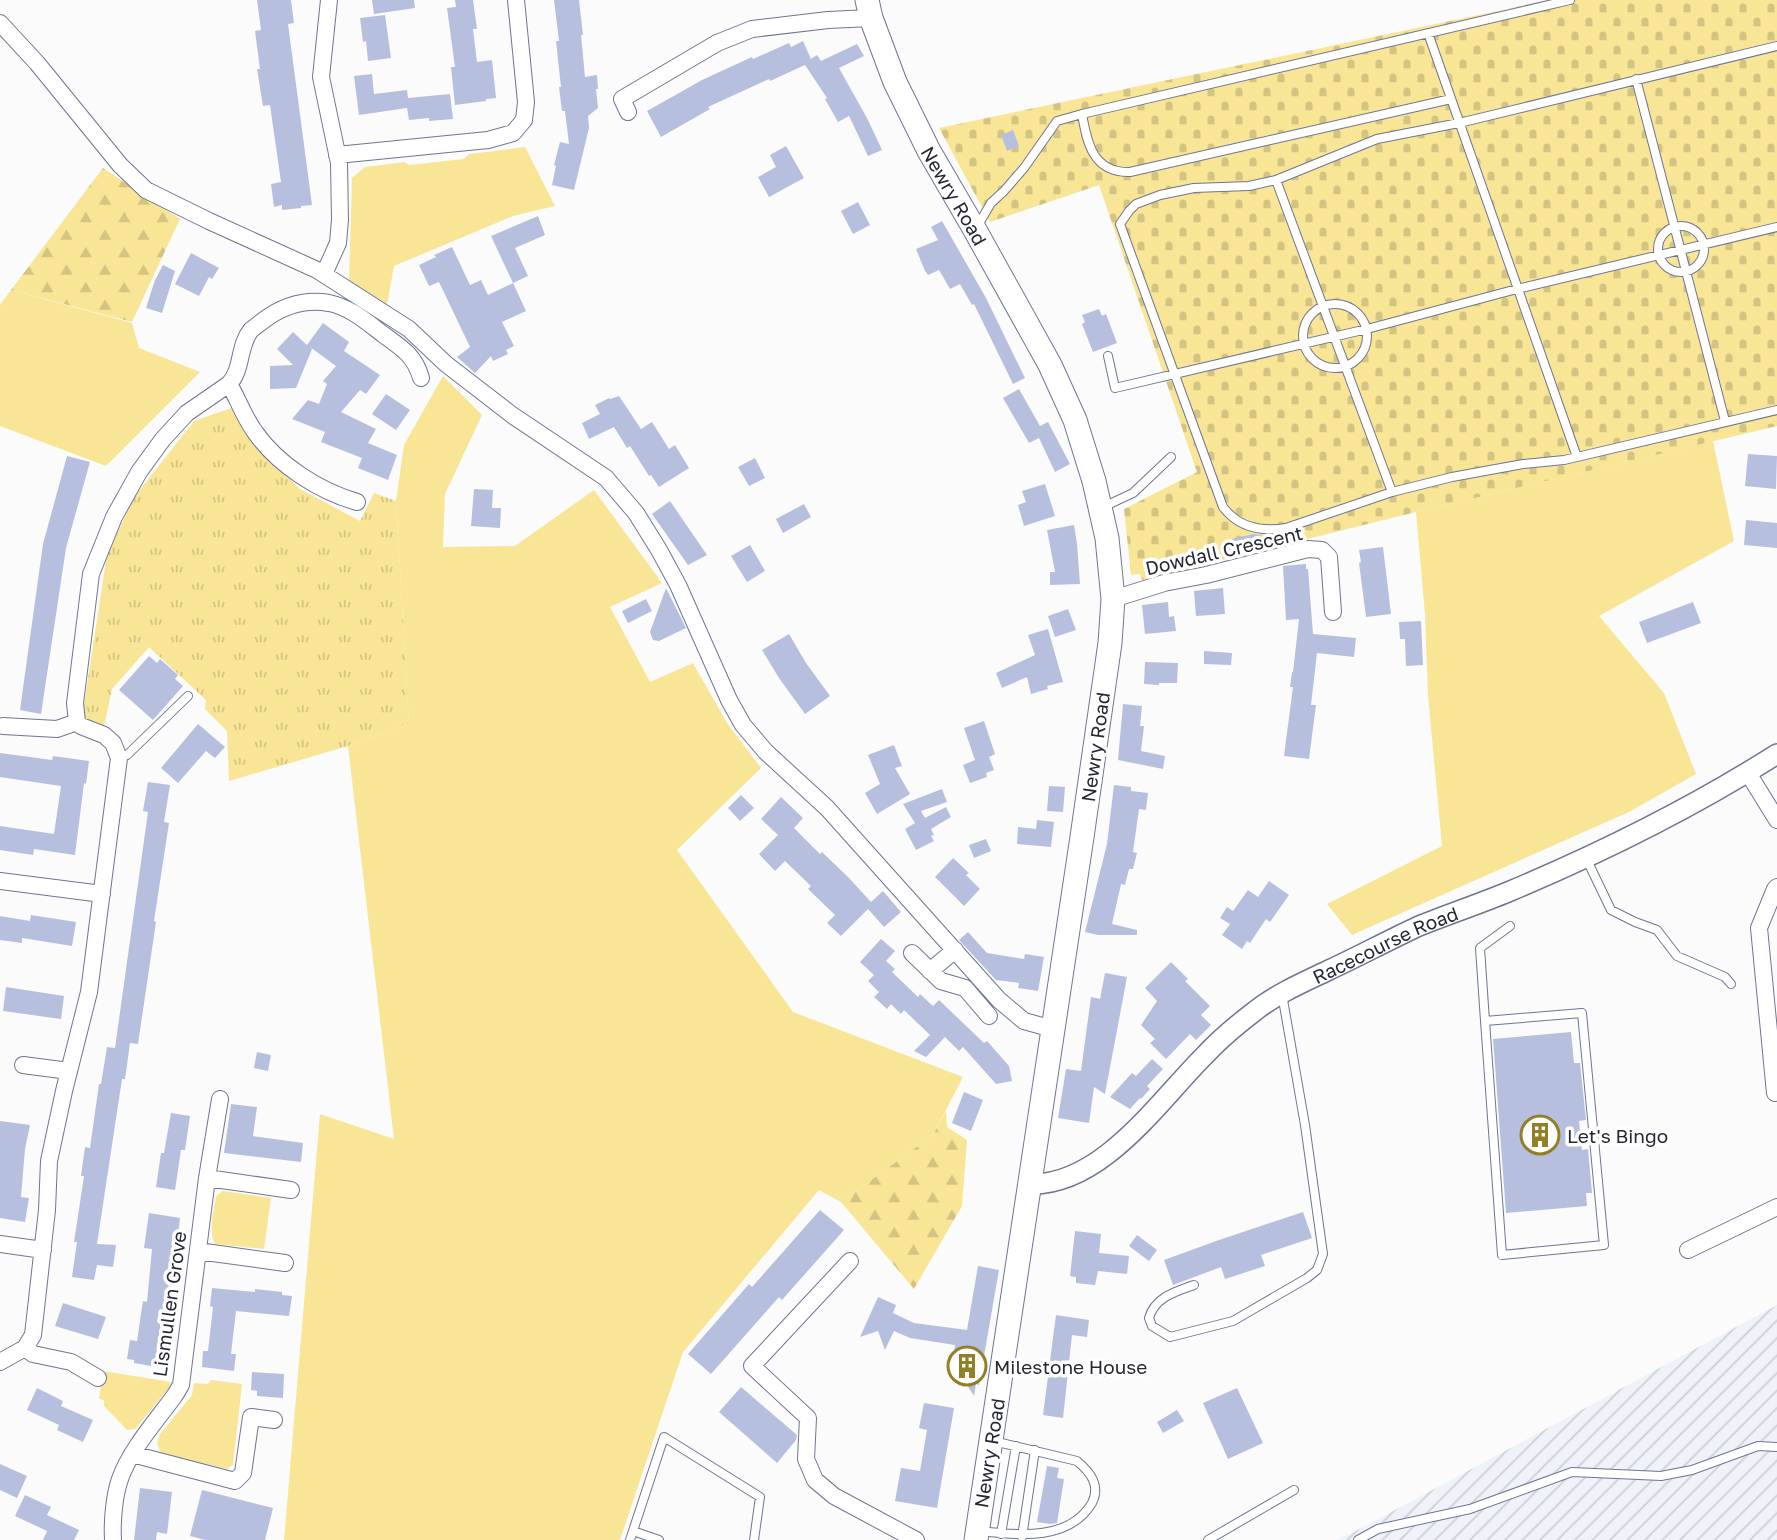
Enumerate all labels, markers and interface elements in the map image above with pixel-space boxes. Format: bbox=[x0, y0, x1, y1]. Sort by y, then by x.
street label: Newry Road bbox=[917, 142, 992, 249]
street label: Dowdall Crescent bbox=[1143, 521, 1305, 579]
street label: Newry Road bbox=[1076, 691, 1114, 803]
street label: Racecourse Road bbox=[1309, 901, 1461, 988]
building icon: Let's Bingo bbox=[1519, 1114, 1561, 1156]
place label: Let's Bingo bbox=[1567, 1124, 1668, 1147]
street label: Lismullen Grove bbox=[147, 1230, 191, 1378]
building icon: Milestone House bbox=[946, 1345, 988, 1387]
place label: Milestone House bbox=[994, 1355, 1147, 1378]
street label: Newry Road bbox=[969, 1397, 1009, 1509]

